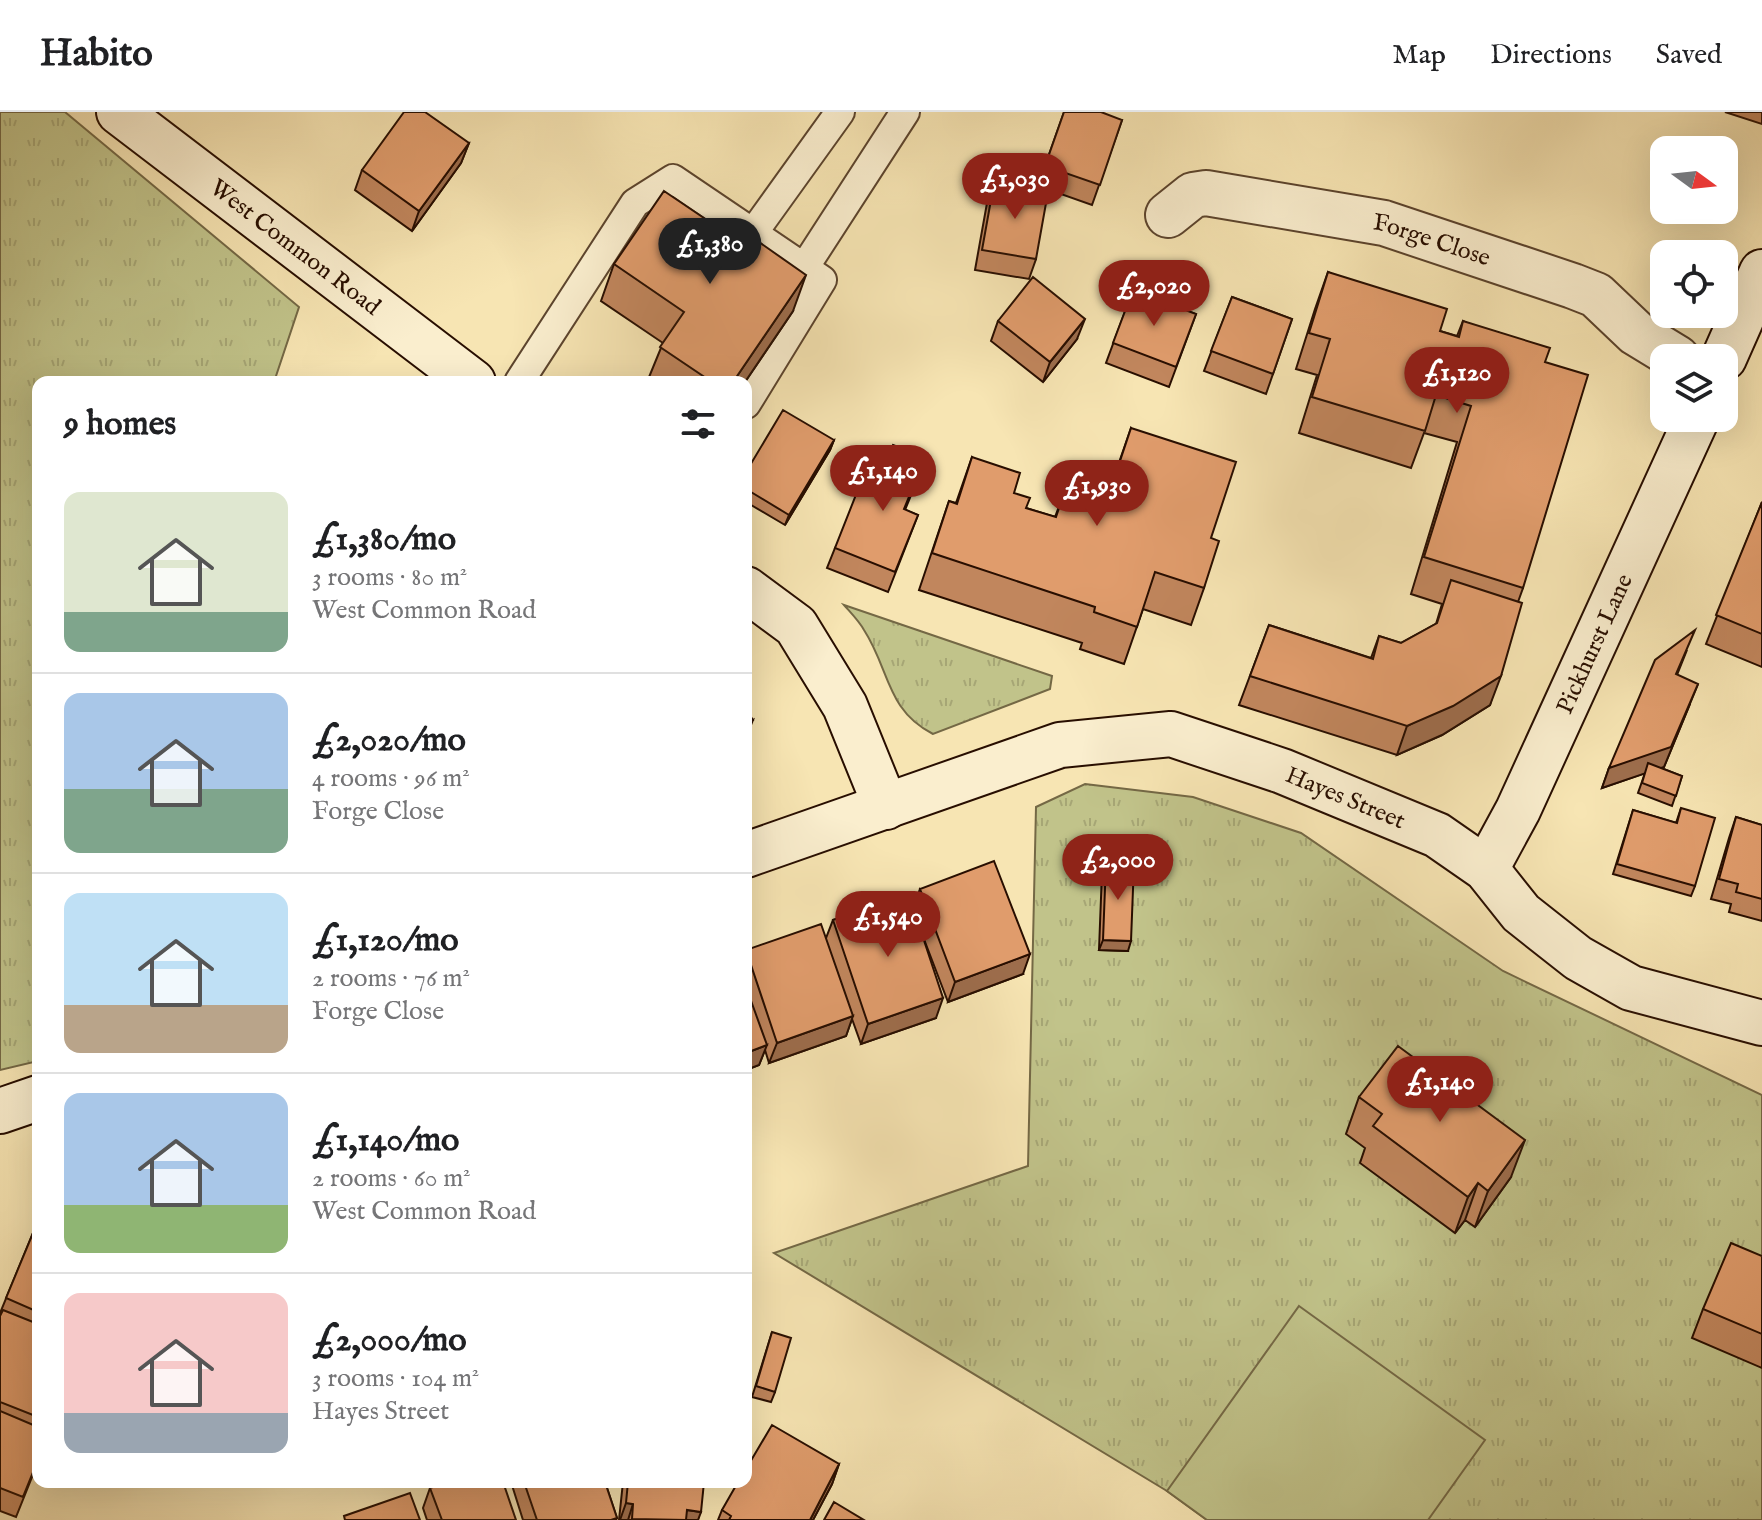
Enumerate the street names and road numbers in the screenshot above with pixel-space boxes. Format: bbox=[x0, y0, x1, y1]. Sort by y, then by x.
street label: West Common Road bbox=[203, 173, 386, 323]
street label: Forge Close bbox=[1371, 207, 1494, 274]
street label: Pickhurst Lane bbox=[1550, 569, 1641, 719]
street label: Hayes Street bbox=[1281, 760, 1409, 837]

